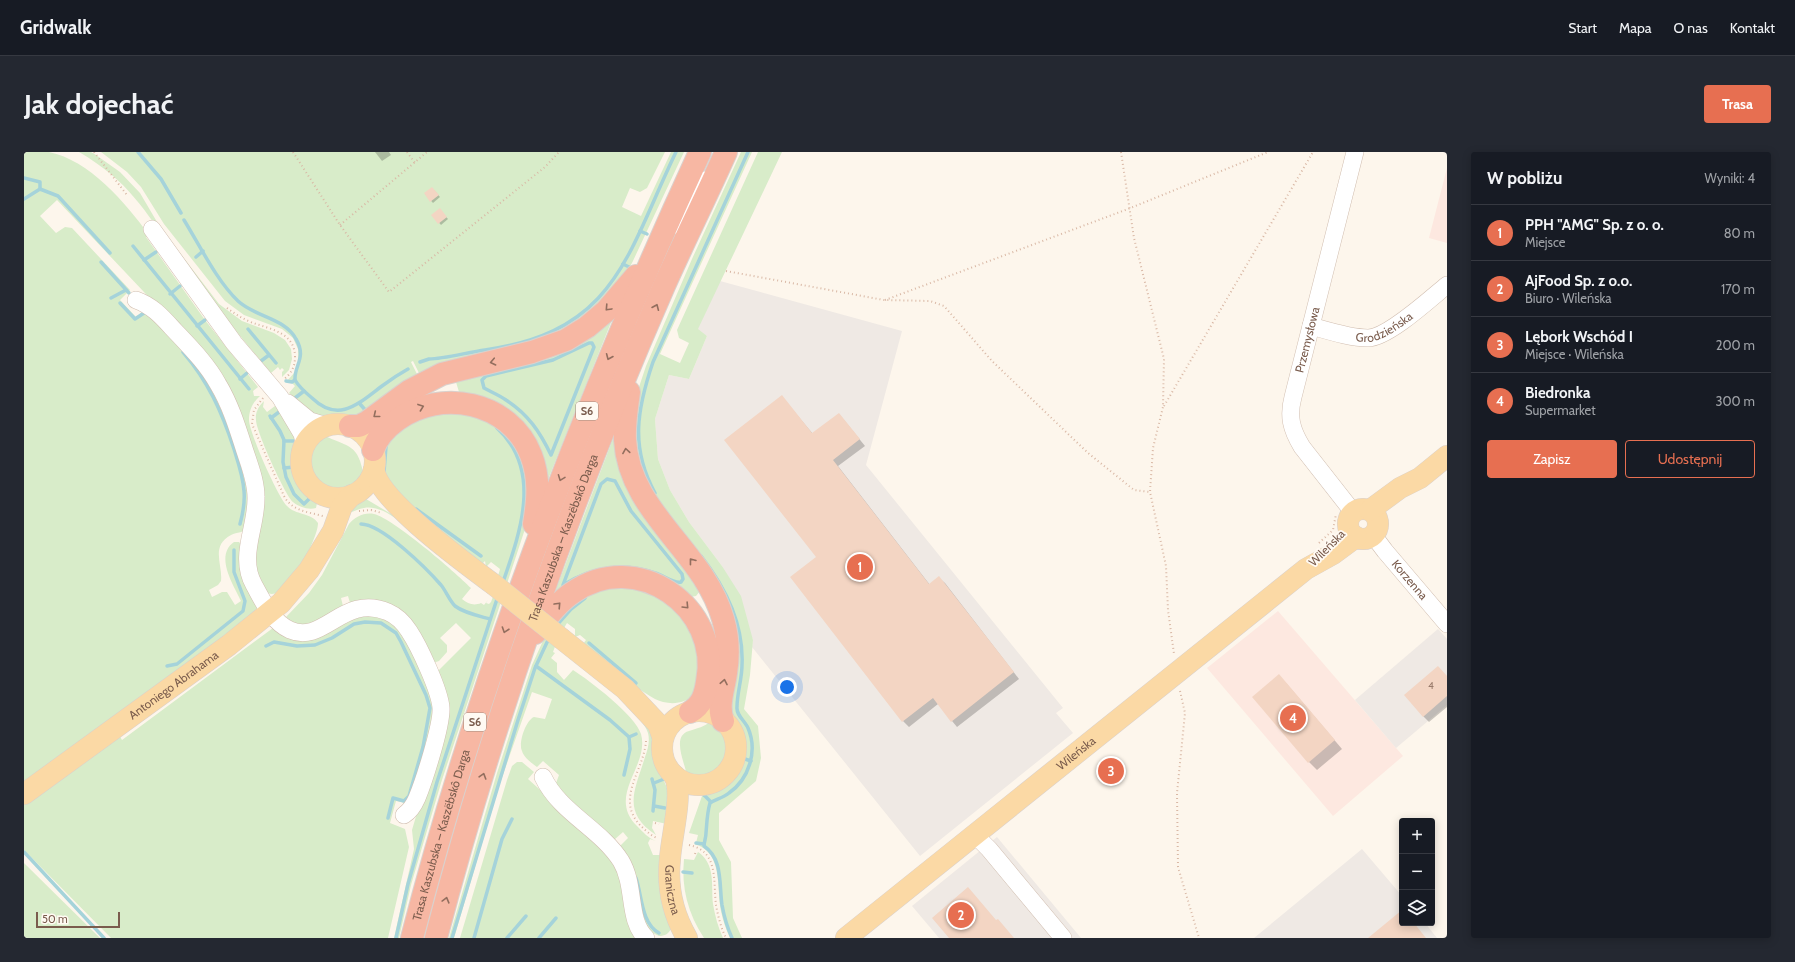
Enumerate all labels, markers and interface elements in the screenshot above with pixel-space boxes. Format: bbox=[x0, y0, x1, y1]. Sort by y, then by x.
text: Gridwalk bbox=[20, 16, 92, 39]
text: Start bbox=[1568, 19, 1597, 37]
text: Mapa bbox=[1619, 19, 1651, 37]
text: O nas bbox=[1673, 19, 1708, 37]
text: Kontakt bbox=[1730, 19, 1775, 37]
button: Trasa bbox=[1704, 85, 1771, 123]
text: Jak dojechać bbox=[24, 87, 173, 121]
text: W pobliżu bbox=[1487, 168, 1562, 188]
text: Wyniki: 4 bbox=[1704, 170, 1755, 186]
text: PPH "AMG" Sp. z o. o. bbox=[1525, 216, 1664, 234]
text: 1 bbox=[1498, 225, 1502, 241]
text: 80 m bbox=[1724, 225, 1755, 241]
text: Miejsce bbox=[1525, 234, 1565, 250]
text: AjFood Sp. z o.o. bbox=[1525, 272, 1632, 290]
text: 2 bbox=[1497, 281, 1503, 297]
text: 170 m bbox=[1721, 281, 1755, 297]
text: Biuro · Wileńska bbox=[1525, 290, 1612, 306]
one-way arrow bbox=[606, 303, 613, 311]
one-way arrow bbox=[651, 304, 659, 311]
street label: Przemysłowa bbox=[1291, 305, 1323, 374]
street label: Grodzieńska bbox=[1355, 308, 1416, 345]
text: Lębork Wschód I bbox=[1525, 328, 1633, 346]
text: 3 bbox=[1496, 337, 1504, 353]
text: 200 m bbox=[1716, 337, 1755, 353]
text: Miejsce · Wileńska bbox=[1525, 346, 1624, 362]
one-way arrow bbox=[606, 353, 614, 361]
one-way arrow bbox=[489, 357, 496, 365]
text: Biedronka bbox=[1525, 384, 1591, 402]
text: 4 bbox=[1496, 393, 1504, 409]
text: 300 m bbox=[1715, 393, 1755, 409]
road number: S6 bbox=[576, 402, 598, 420]
text: Supermarket bbox=[1525, 402, 1596, 418]
one-way arrow bbox=[418, 404, 425, 412]
one-way arrow bbox=[374, 410, 381, 417]
button: Zapisz bbox=[1487, 440, 1617, 478]
button: Udostępnij bbox=[1625, 440, 1755, 478]
one-way arrow bbox=[622, 448, 631, 454]
street label: Trasa Kaszubska – Kaszëbskô Darga bbox=[525, 452, 601, 624]
one-way arrow bbox=[557, 474, 565, 481]
street label: Wileńska bbox=[1305, 526, 1348, 569]
pin: 1 bbox=[847, 552, 873, 582]
street label: Korzenna bbox=[1389, 557, 1431, 603]
one-way arrow bbox=[690, 559, 697, 566]
one-way arrow bbox=[681, 601, 688, 609]
one-way arrow bbox=[553, 603, 560, 610]
one-way arrow bbox=[502, 626, 510, 633]
street label: Antoniego Abrahama bbox=[125, 647, 221, 722]
your location bbox=[777, 677, 797, 697]
one-way arrow bbox=[720, 679, 728, 685]
house number: 4 bbox=[1428, 679, 1434, 692]
pin: 4 bbox=[1280, 703, 1306, 733]
road number: S6 bbox=[464, 713, 486, 731]
street label: Wileńska bbox=[1053, 733, 1098, 773]
street label: Trasa Kaszubska – Kaszëbskô Darga bbox=[409, 747, 473, 922]
pin: 3 bbox=[1098, 756, 1124, 786]
one-way arrow bbox=[478, 772, 487, 779]
map controls bbox=[1399, 818, 1435, 926]
button: + bbox=[1399, 818, 1435, 854]
button: − bbox=[1399, 854, 1435, 890]
street label: Graniczna bbox=[662, 865, 684, 917]
button: layers bbox=[1399, 890, 1435, 926]
one-way arrow bbox=[441, 897, 450, 904]
pin: 2 bbox=[948, 900, 974, 930]
scale bar bbox=[36, 910, 120, 929]
text: 50 m bbox=[42, 912, 68, 926]

